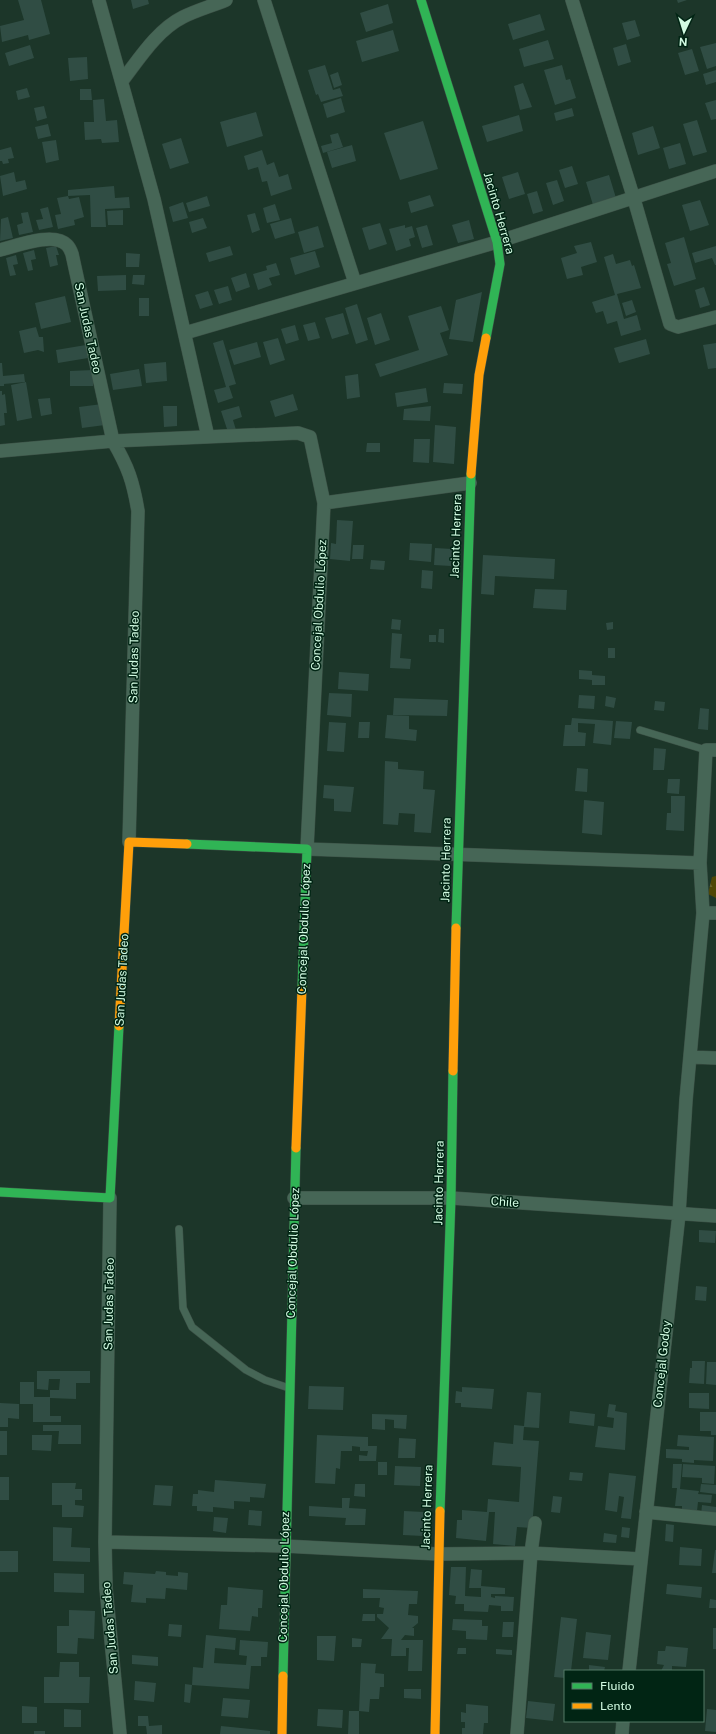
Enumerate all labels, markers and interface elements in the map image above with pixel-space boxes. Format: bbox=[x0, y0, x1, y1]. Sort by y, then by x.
north arrow bbox=[664, 12, 704, 52]
text: N bbox=[679, 36, 688, 48]
street label: Jacinto Herrera bbox=[481, 170, 517, 256]
street label: San Judas Tadeo bbox=[72, 281, 105, 375]
street label: Jacinto Herrera bbox=[448, 493, 464, 579]
street label: Concejal Obdulio López bbox=[309, 539, 329, 671]
street label: San Judas Tadeo bbox=[126, 610, 142, 703]
street label: Jacinto Herrera bbox=[438, 818, 454, 902]
street label: Concejal Obdulio López bbox=[295, 863, 313, 995]
street label: San Judas Tadeo bbox=[113, 933, 131, 1027]
street label: Jacinto Herrera bbox=[431, 1141, 447, 1225]
street label: Concejal Obdulio López bbox=[284, 1187, 302, 1319]
street label: Chile bbox=[490, 1194, 520, 1210]
street label: San Judas Tadeo bbox=[101, 1257, 117, 1350]
street label: Concejal Godoy bbox=[650, 1319, 674, 1408]
street label: Jacinto Herrera bbox=[419, 1464, 435, 1550]
street label: Concejal Obdulio López bbox=[276, 1511, 292, 1643]
street label: San Judas Tadeo bbox=[99, 1581, 121, 1675]
legend bbox=[564, 1670, 704, 1722]
text: Fluido bbox=[600, 1679, 635, 1693]
text: Lento bbox=[600, 1699, 632, 1713]

